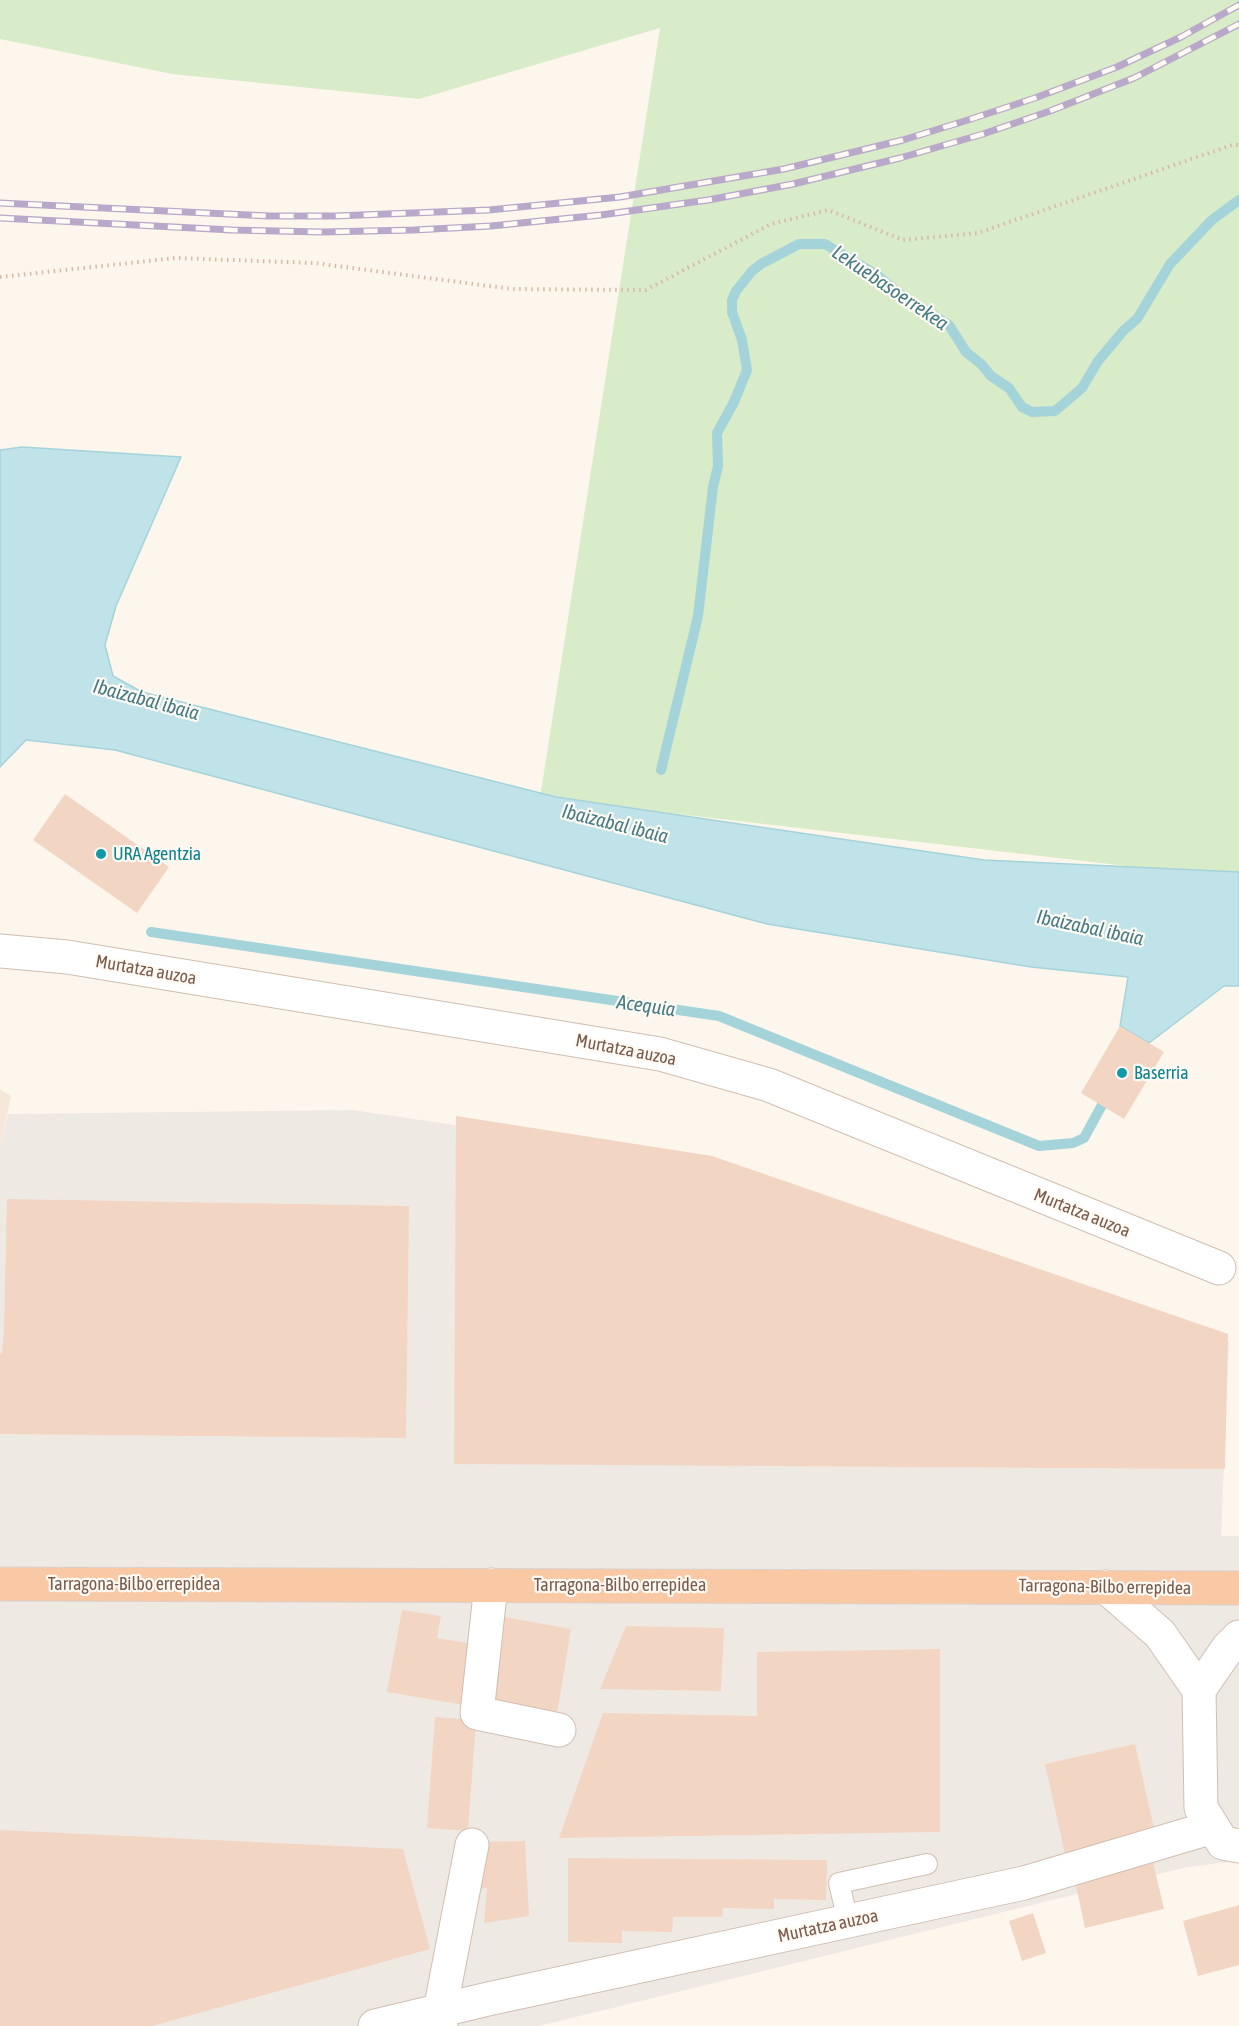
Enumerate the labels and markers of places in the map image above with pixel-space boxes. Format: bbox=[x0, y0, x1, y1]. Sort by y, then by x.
place label: URA Agentzia bbox=[113, 843, 201, 865]
marker: URA Agentzia bbox=[94, 847, 108, 861]
place label: Baserria bbox=[1134, 1062, 1189, 1084]
marker: Baserria bbox=[1115, 1066, 1129, 1080]

